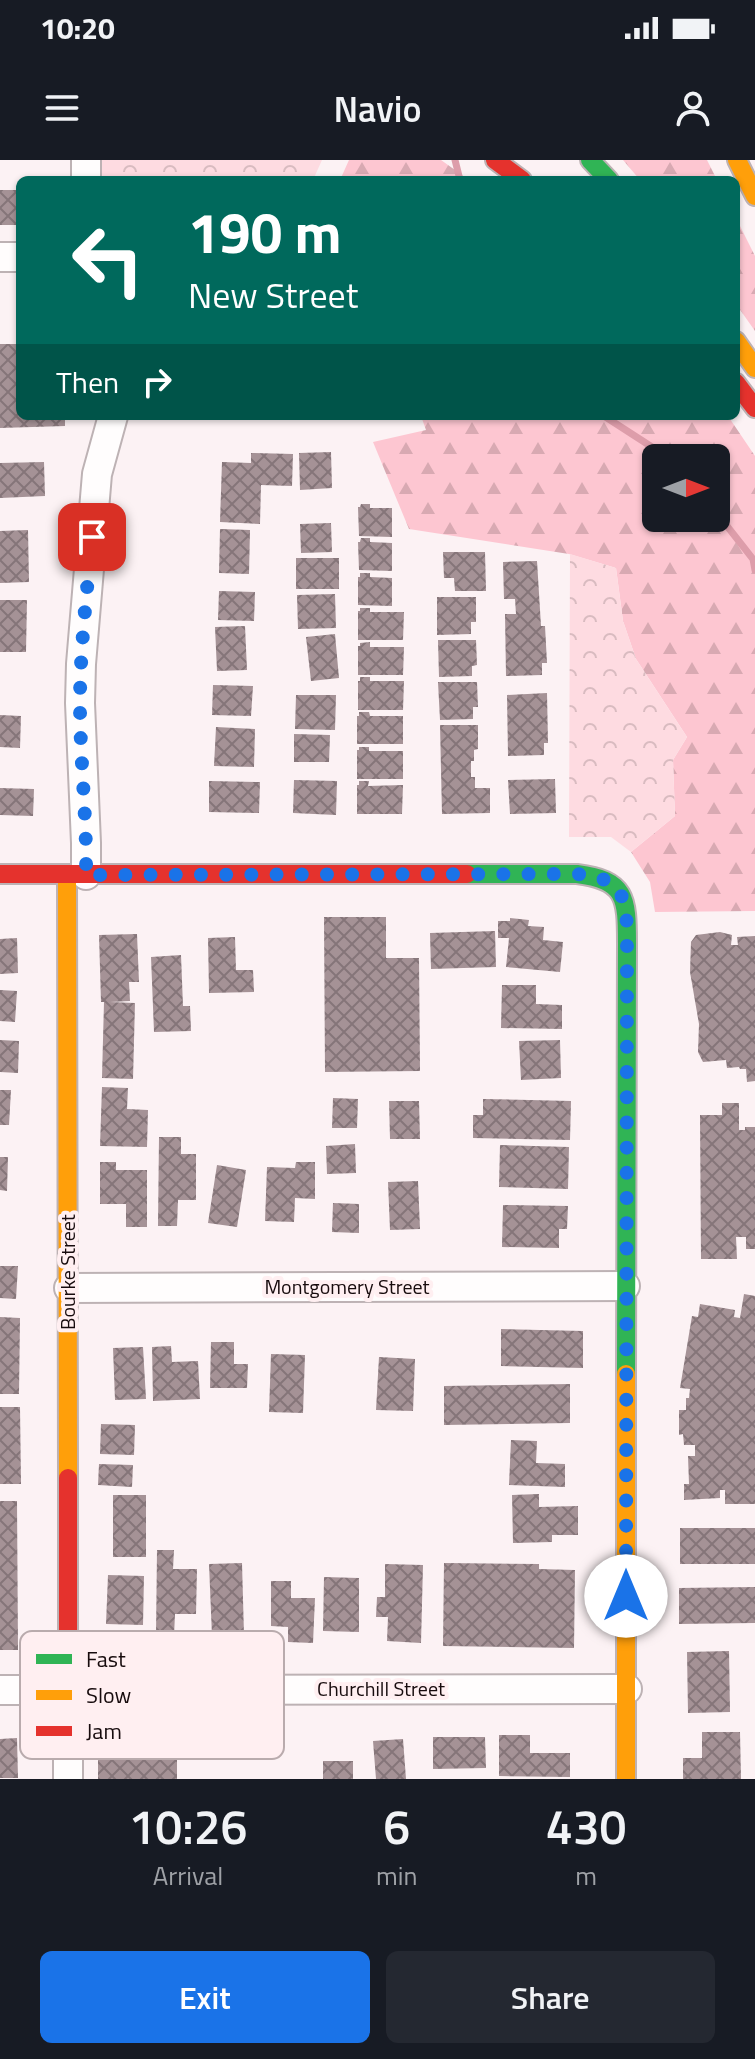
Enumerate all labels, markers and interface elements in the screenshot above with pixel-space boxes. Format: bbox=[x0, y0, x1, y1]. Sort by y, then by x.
text: 10:20 bbox=[40, 5, 115, 51]
text: Navio bbox=[333, 81, 422, 136]
icon: menu bbox=[40, 86, 84, 130]
icon: person bbox=[671, 86, 715, 130]
text: 190 m bbox=[188, 190, 341, 275]
icon: left bbox=[56, 208, 160, 312]
text: New Street bbox=[188, 267, 358, 322]
text: Then bbox=[56, 359, 119, 405]
icon: right bbox=[135, 360, 179, 404]
north arrow bbox=[642, 444, 730, 532]
map controls bbox=[642, 444, 730, 532]
pin bbox=[58, 503, 126, 571]
icon: arrive bbox=[70, 515, 114, 559]
street label: Bourke Street bbox=[52, 1214, 83, 1330]
street label: Montgomery Street bbox=[264, 1271, 430, 1302]
position arrow bbox=[584, 1554, 668, 1638]
legend bbox=[20, 1631, 284, 1759]
text: Fast bbox=[86, 1642, 126, 1676]
street label: Churchill Street bbox=[317, 1673, 445, 1704]
text: Slow bbox=[86, 1678, 132, 1712]
text: Jam bbox=[86, 1714, 122, 1748]
text: 10:26 bbox=[128, 1790, 247, 1863]
text: 6 bbox=[383, 1790, 410, 1863]
text: 430 bbox=[546, 1790, 627, 1863]
text: Arrival bbox=[153, 1856, 223, 1895]
text: min bbox=[376, 1856, 417, 1895]
text: m bbox=[575, 1856, 597, 1895]
button: Exit bbox=[40, 1951, 370, 2043]
button: Share bbox=[386, 1951, 715, 2043]

